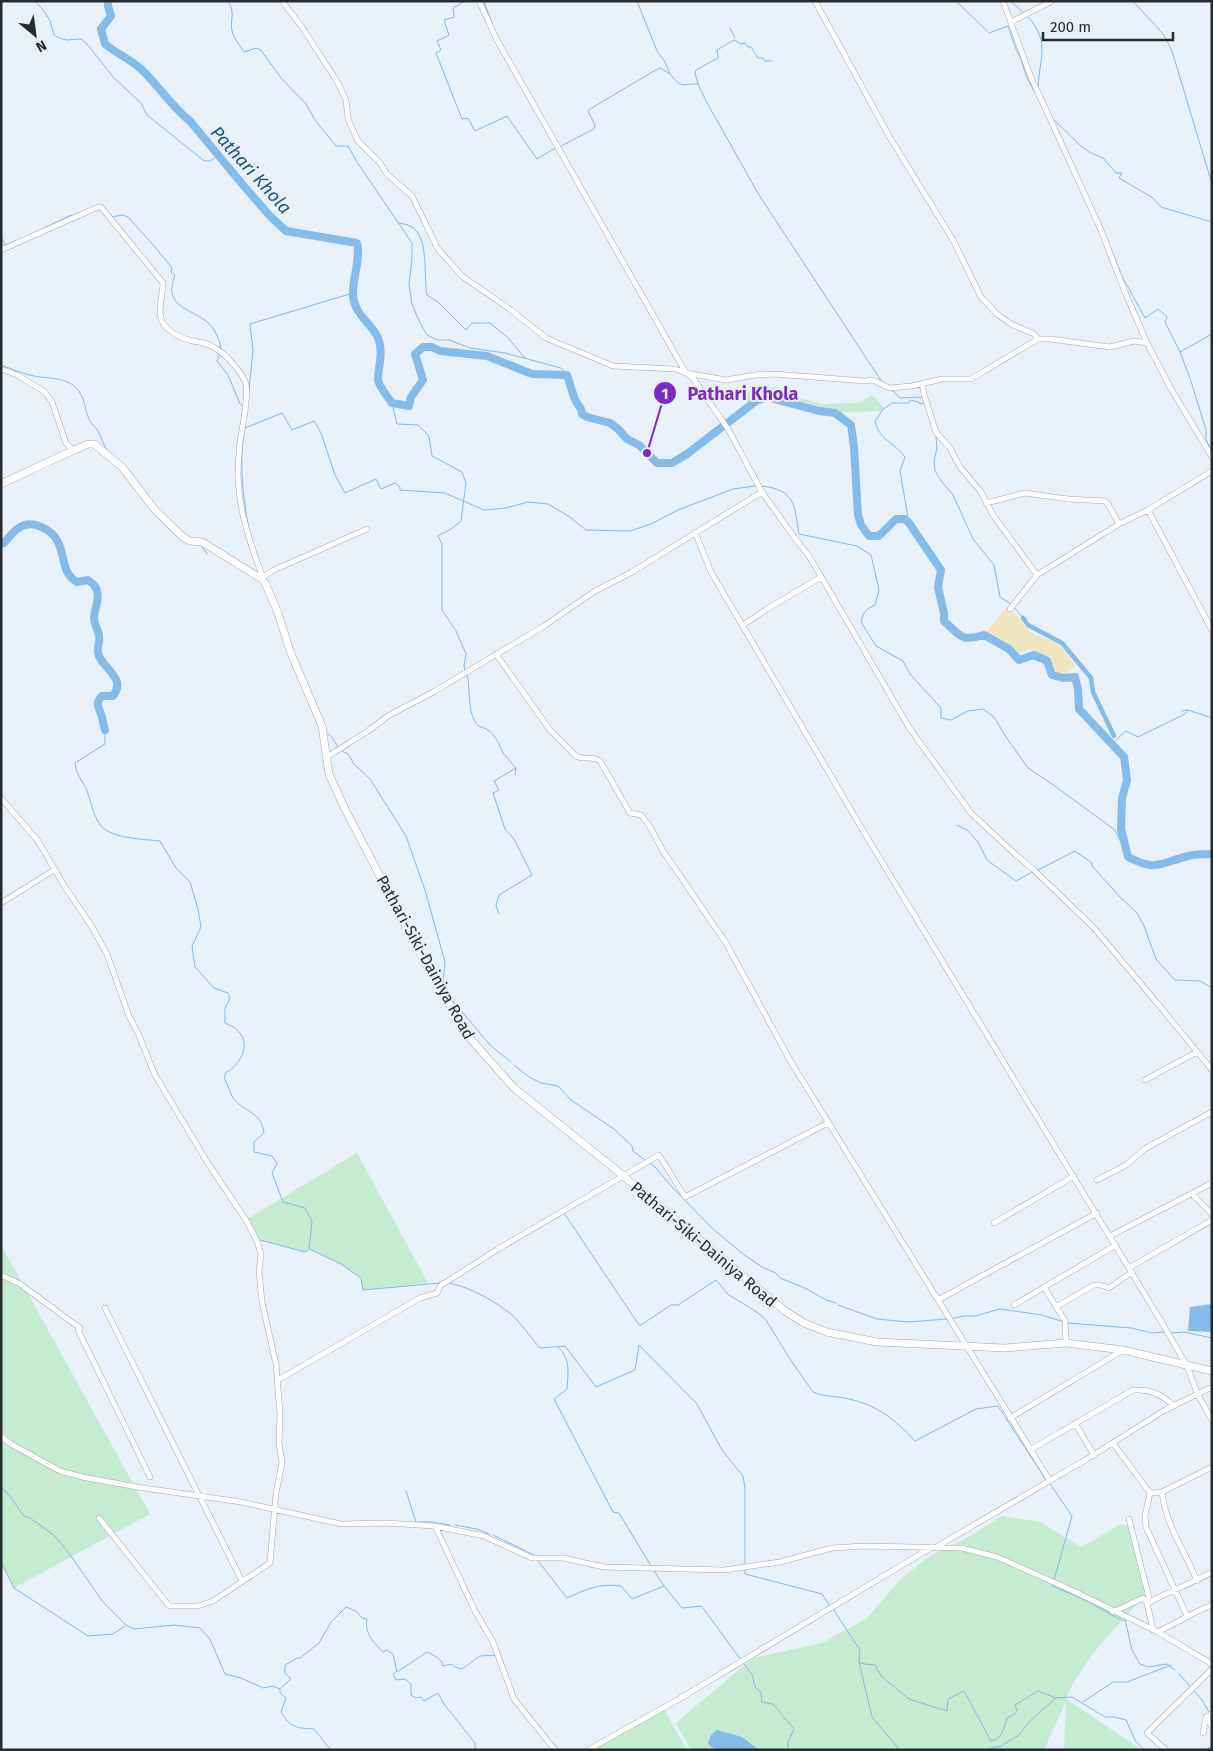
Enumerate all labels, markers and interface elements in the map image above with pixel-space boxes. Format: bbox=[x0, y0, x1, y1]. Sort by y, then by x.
north arrow bbox=[10, 10, 60, 60]
scale bar bbox=[1043, 10, 1173, 42]
text: 200 m bbox=[1050, 18, 1091, 36]
text: N bbox=[33, 36, 49, 56]
water label: Pathari Khola bbox=[206, 122, 296, 218]
callout: Pathari Khola bbox=[653, 377, 809, 410]
text: Pathari Khola bbox=[688, 383, 799, 405]
text: 1 bbox=[662, 385, 668, 403]
street label: Pathari-Siki-Dainiya Road bbox=[373, 872, 479, 1043]
street label: Pathari-Siki-Dainiya Road bbox=[627, 1178, 780, 1311]

